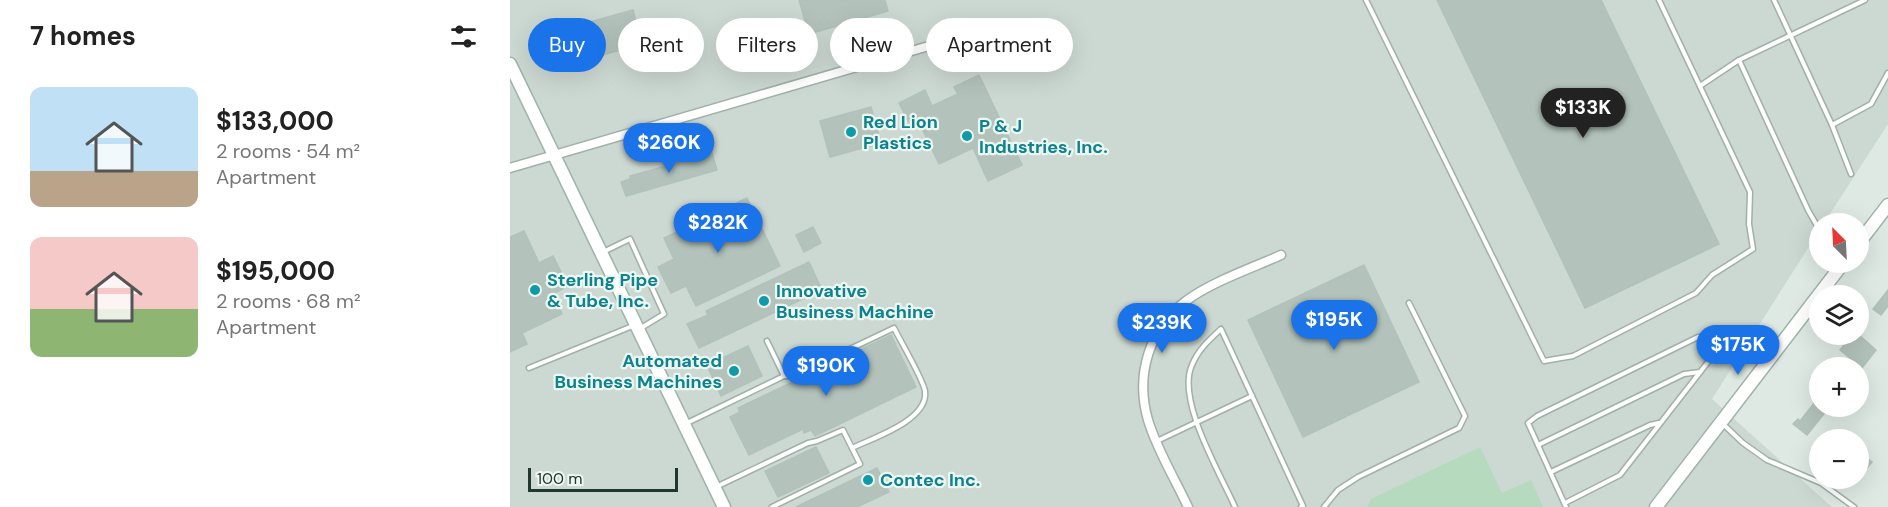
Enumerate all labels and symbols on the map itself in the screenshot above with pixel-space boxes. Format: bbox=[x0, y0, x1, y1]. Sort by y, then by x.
pin: $133K bbox=[1541, 88, 1625, 139]
place label: Red Lion Plastics bbox=[863, 110, 938, 155]
place label: P & J Industries, Inc. bbox=[979, 114, 1108, 159]
pin: $260K bbox=[627, 123, 711, 174]
marker: Red Lion Plastics bbox=[844, 125, 858, 139]
marker: P & J Industries, Inc. bbox=[960, 129, 974, 143]
pin: $282K bbox=[676, 203, 760, 254]
north arrow bbox=[1809, 213, 1869, 273]
place label: Sterling Pipe & Tube, Inc. bbox=[547, 268, 658, 313]
place label: Innovative Business Machine bbox=[776, 279, 934, 324]
marker: Sterling Pipe & Tube, Inc. bbox=[528, 283, 542, 297]
marker: Innovative Business Machine bbox=[757, 294, 771, 308]
pin: $195K bbox=[1292, 300, 1376, 351]
pin: $239K bbox=[1120, 303, 1204, 354]
pin: $175K bbox=[1696, 325, 1780, 376]
pin: $190K bbox=[784, 346, 868, 397]
place label: Automated Business Machines bbox=[555, 349, 722, 394]
marker: Automated Business Machines bbox=[727, 364, 741, 378]
scale bar bbox=[528, 465, 678, 492]
place label: Contec Inc. bbox=[880, 468, 980, 492]
marker: Contec Inc. bbox=[861, 473, 875, 487]

